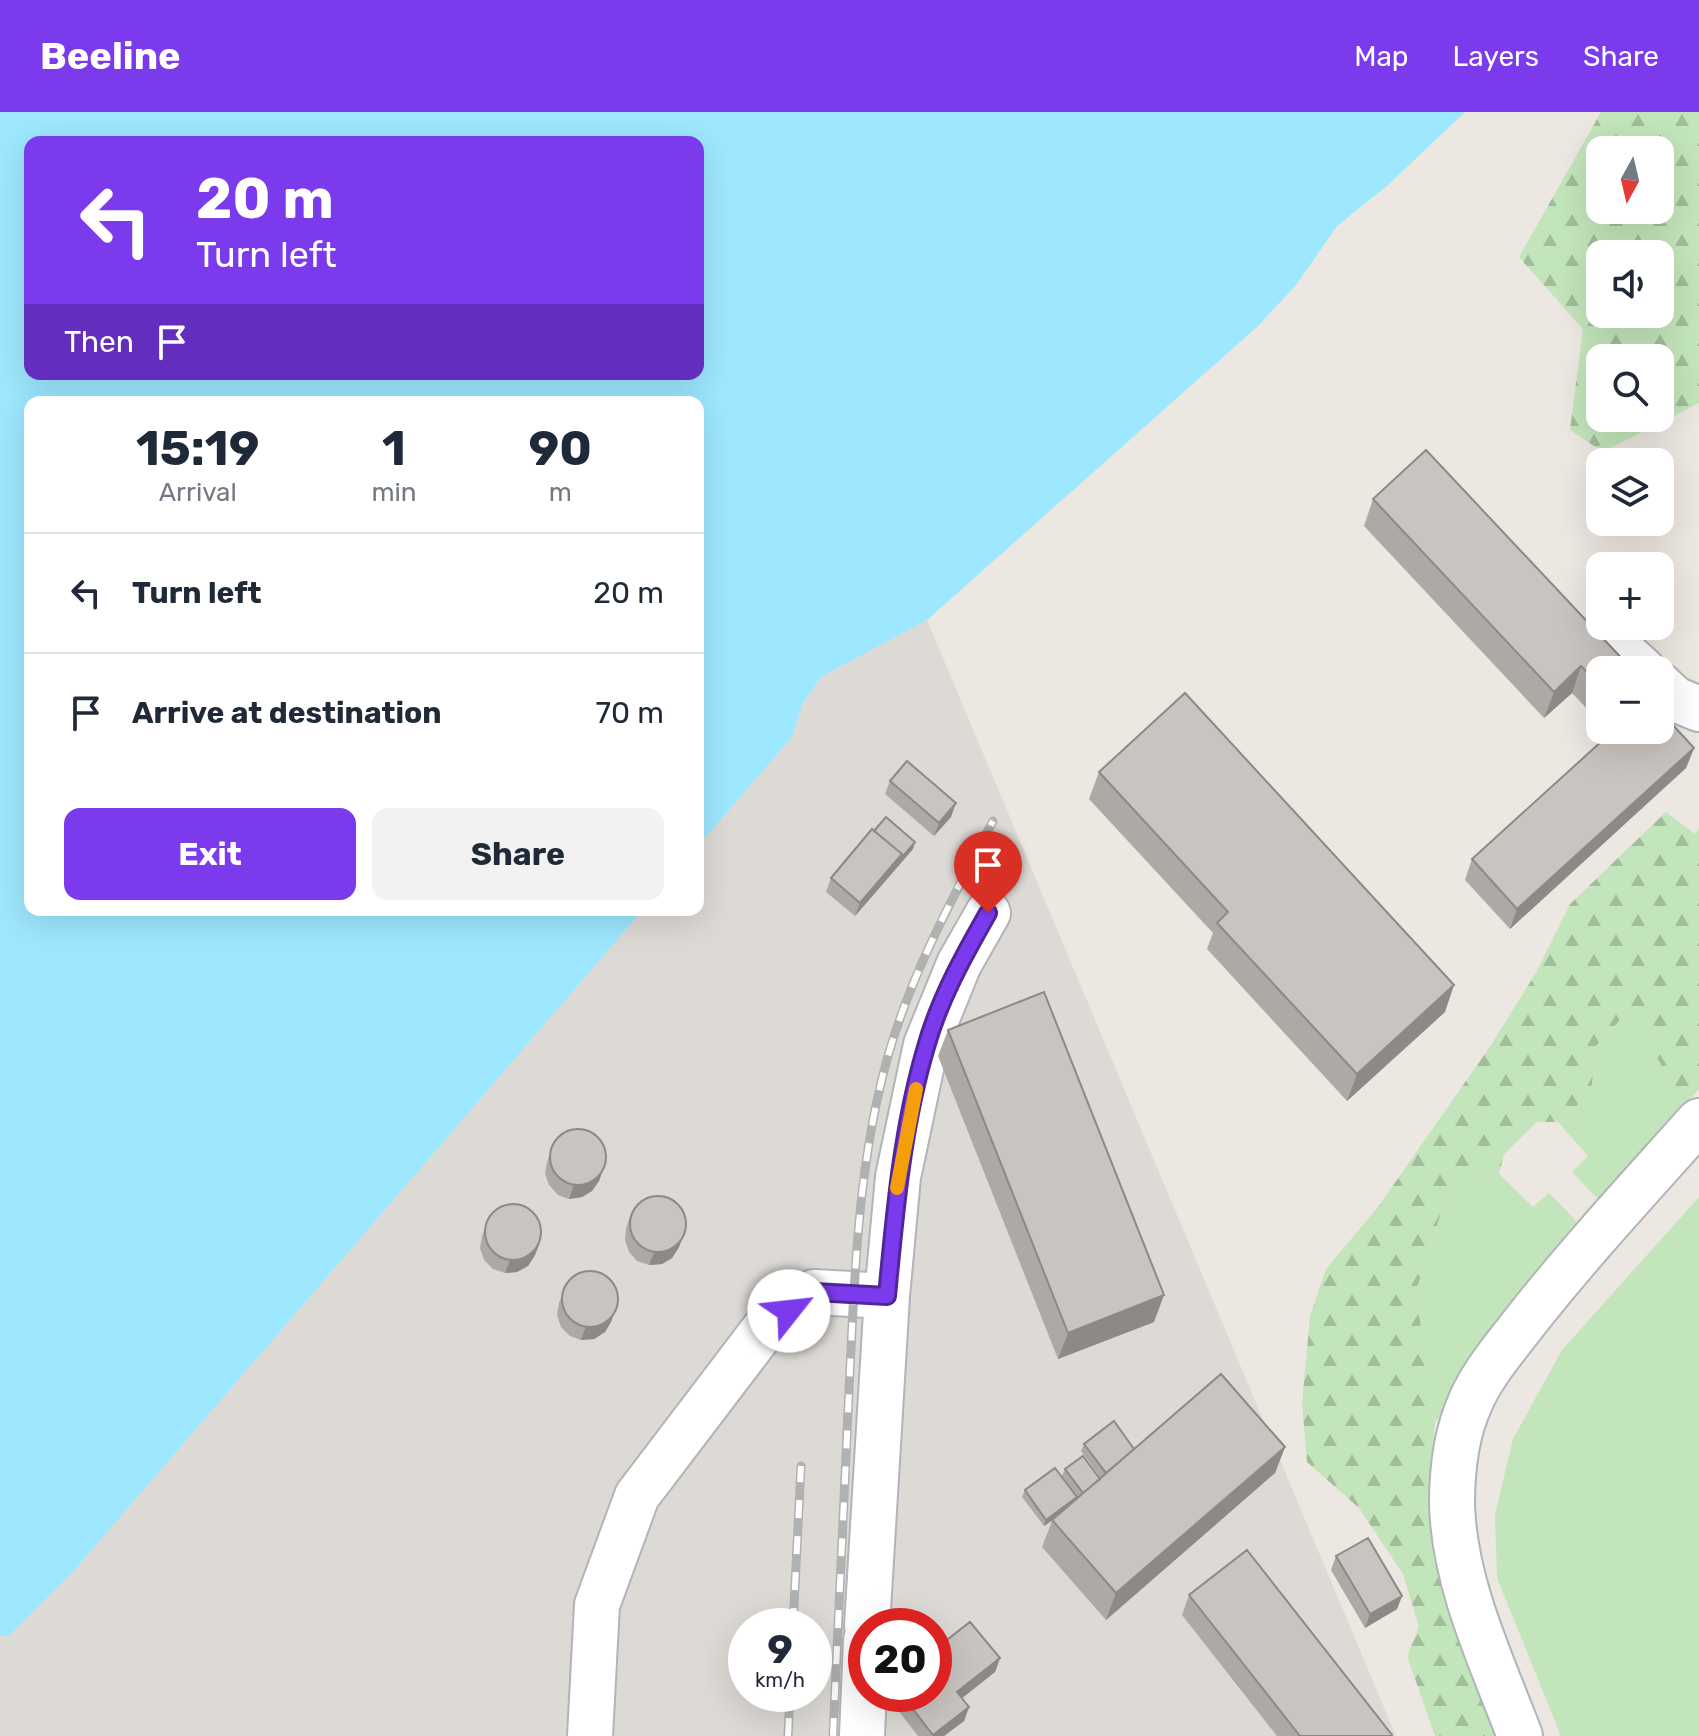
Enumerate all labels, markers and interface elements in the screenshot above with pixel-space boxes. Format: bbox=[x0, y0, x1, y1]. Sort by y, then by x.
text: Beeline bbox=[40, 33, 181, 79]
text: Map bbox=[1354, 40, 1409, 73]
text: Layers bbox=[1453, 40, 1539, 73]
text: Share bbox=[1583, 40, 1659, 73]
north arrow bbox=[1586, 136, 1674, 224]
map controls bbox=[1586, 136, 1674, 744]
text: 20 m bbox=[196, 166, 334, 232]
icon: left bbox=[64, 168, 168, 272]
text: Turn left bbox=[196, 233, 337, 276]
button: sound bbox=[1586, 240, 1674, 328]
icon: arrive bbox=[150, 320, 194, 364]
text: Then bbox=[64, 324, 134, 360]
button: search bbox=[1586, 344, 1674, 432]
text: 15:19 bbox=[136, 420, 259, 477]
text: 1 bbox=[382, 420, 406, 477]
text: 90 bbox=[529, 420, 592, 477]
button: layers bbox=[1586, 448, 1674, 536]
text: Arrival bbox=[159, 477, 237, 508]
text: min bbox=[371, 477, 417, 508]
text: m bbox=[549, 477, 572, 508]
button: + bbox=[1586, 552, 1674, 640]
icon: left bbox=[64, 571, 108, 615]
text: Turn left bbox=[132, 575, 262, 611]
text: 20 m bbox=[593, 575, 664, 611]
button: − bbox=[1586, 656, 1674, 744]
icon: arrive bbox=[64, 691, 108, 735]
text: Arrive at destination bbox=[132, 695, 442, 731]
text: 70 m bbox=[596, 695, 664, 731]
button: Exit bbox=[64, 808, 356, 900]
button: Share bbox=[372, 808, 664, 900]
pin bbox=[954, 831, 1022, 913]
icon: arrive bbox=[966, 843, 1010, 887]
position arrow bbox=[747, 1269, 831, 1353]
speed limit sign: 20 bbox=[848, 1608, 952, 1712]
text: 9 bbox=[767, 1626, 793, 1673]
text: km/h bbox=[755, 1668, 805, 1692]

